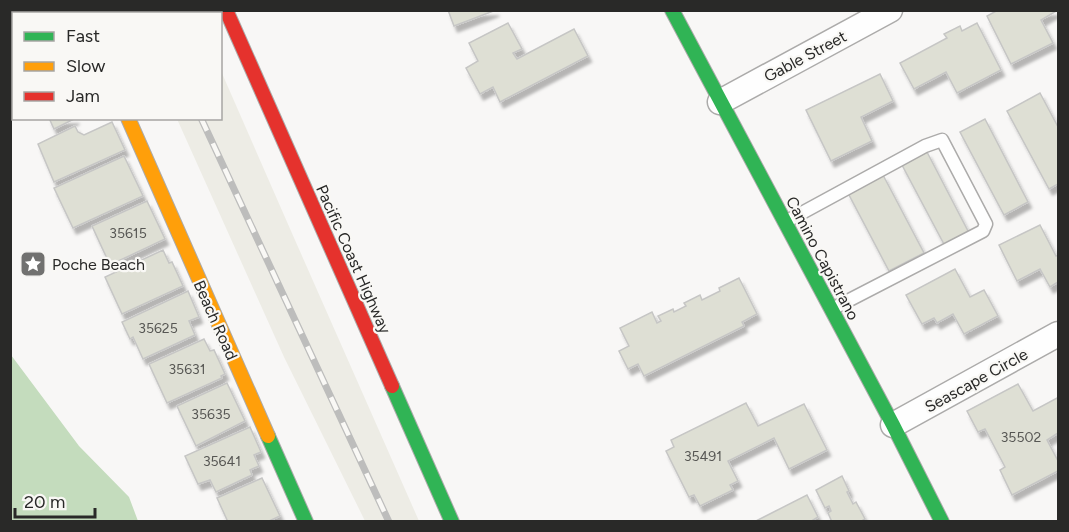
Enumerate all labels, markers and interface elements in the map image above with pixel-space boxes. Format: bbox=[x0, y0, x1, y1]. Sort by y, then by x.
legend bbox=[12, 12, 222, 120]
text: Fast bbox=[66, 25, 100, 47]
street label: Gable Street bbox=[761, 27, 850, 86]
text: Slow bbox=[66, 55, 105, 77]
text: Jam bbox=[66, 85, 100, 107]
street label: Pacific Coast Highway bbox=[312, 182, 395, 337]
street label: Camino Capistrano bbox=[782, 193, 863, 323]
house number: 35615 bbox=[109, 225, 147, 242]
place icon: Poche Beach bbox=[18, 249, 48, 279]
place label: Poche Beach bbox=[52, 255, 145, 274]
street label: Beach Road bbox=[190, 277, 242, 363]
house number: 35625 bbox=[138, 320, 178, 337]
street label: Seascape Circle bbox=[921, 344, 1031, 417]
house number: 35631 bbox=[169, 361, 206, 378]
house number: 35635 bbox=[191, 406, 231, 423]
house number: 35502 bbox=[1001, 429, 1041, 446]
house number: 35491 bbox=[684, 448, 722, 465]
house number: 35641 bbox=[203, 453, 241, 470]
scale bar bbox=[15, 481, 94, 519]
text: 20 m bbox=[24, 491, 65, 513]

